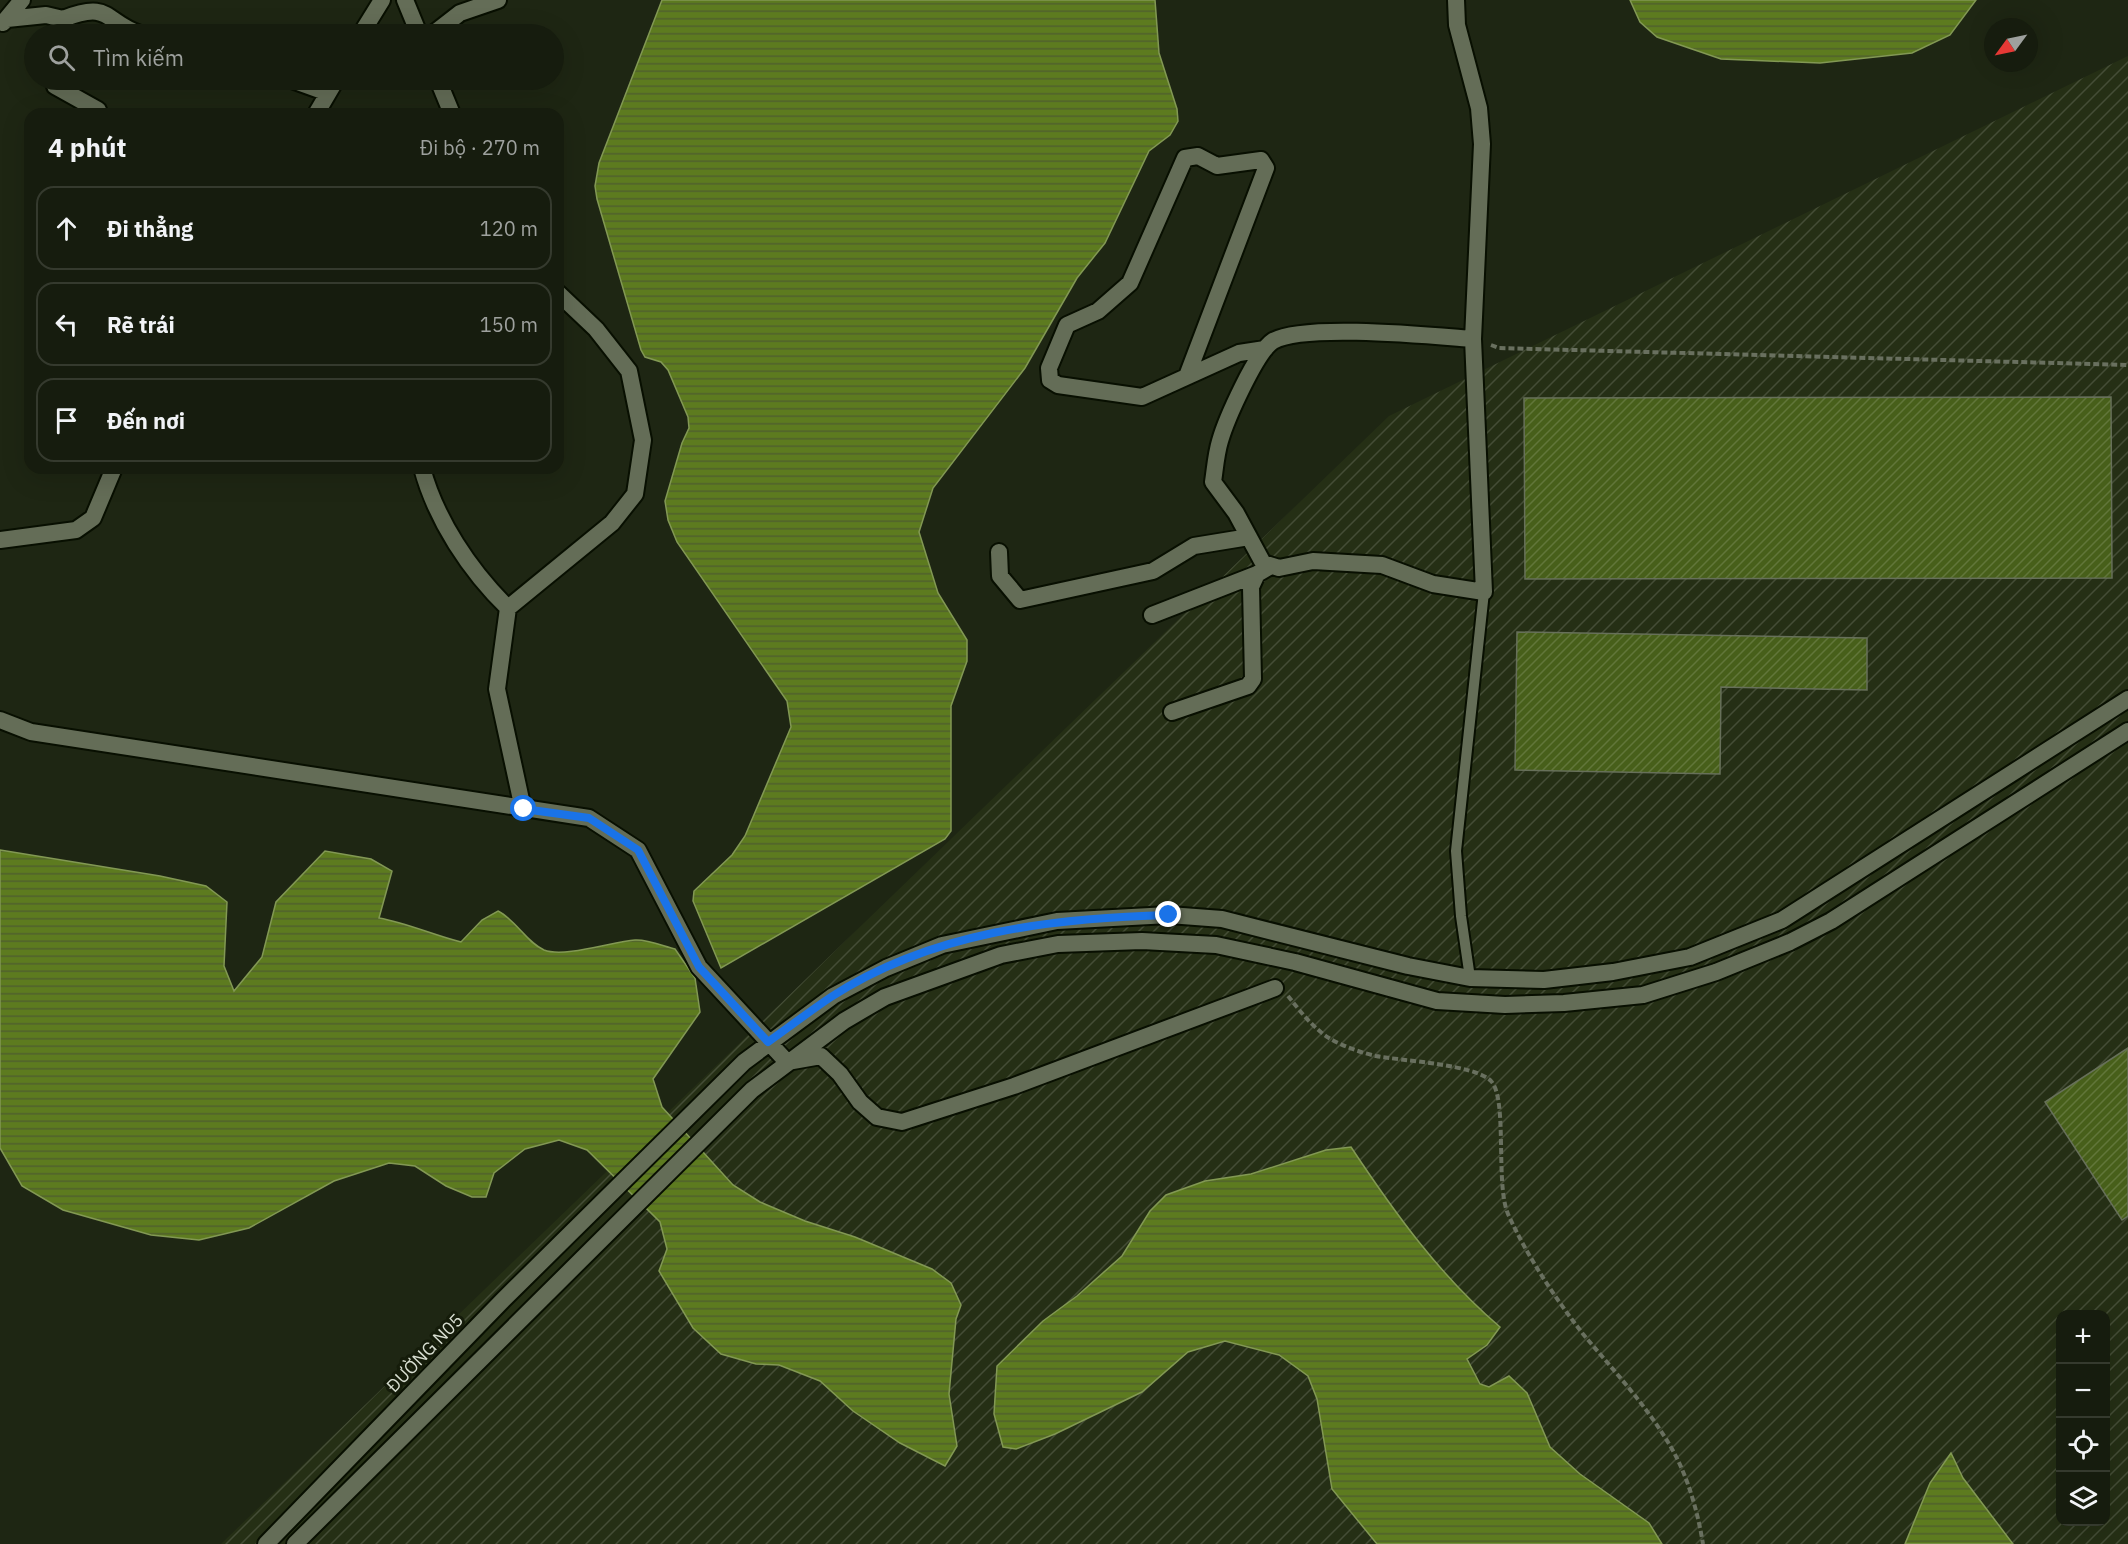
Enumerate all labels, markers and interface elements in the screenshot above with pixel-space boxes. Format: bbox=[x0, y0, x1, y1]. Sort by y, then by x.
north arrow bbox=[1984, 18, 2038, 72]
search box bbox=[24, 24, 564, 90]
icon: search bbox=[45, 41, 78, 74]
text: Tìm kiếm bbox=[93, 43, 184, 72]
text: 4 phút bbox=[48, 130, 127, 164]
text: Đi bộ · 270 m bbox=[420, 134, 540, 161]
icon: ahead bbox=[50, 212, 83, 245]
text: Đi thẳng bbox=[107, 214, 193, 243]
text: 120 m bbox=[480, 215, 538, 242]
icon: left bbox=[50, 308, 83, 341]
text: Rẽ trái bbox=[107, 310, 175, 339]
text: 150 m bbox=[480, 311, 538, 338]
icon: arrive bbox=[50, 404, 83, 437]
text: Đến nơi bbox=[107, 406, 185, 435]
route start bbox=[510, 795, 536, 821]
route end bbox=[1155, 901, 1181, 927]
street label: ĐƯỜNG N05 bbox=[381, 1308, 468, 1397]
map controls bbox=[2056, 1310, 2110, 1526]
button: + bbox=[2056, 1310, 2110, 1364]
button: − bbox=[2056, 1364, 2110, 1418]
button: locate bbox=[2056, 1418, 2110, 1472]
button: layers bbox=[2056, 1472, 2110, 1526]

